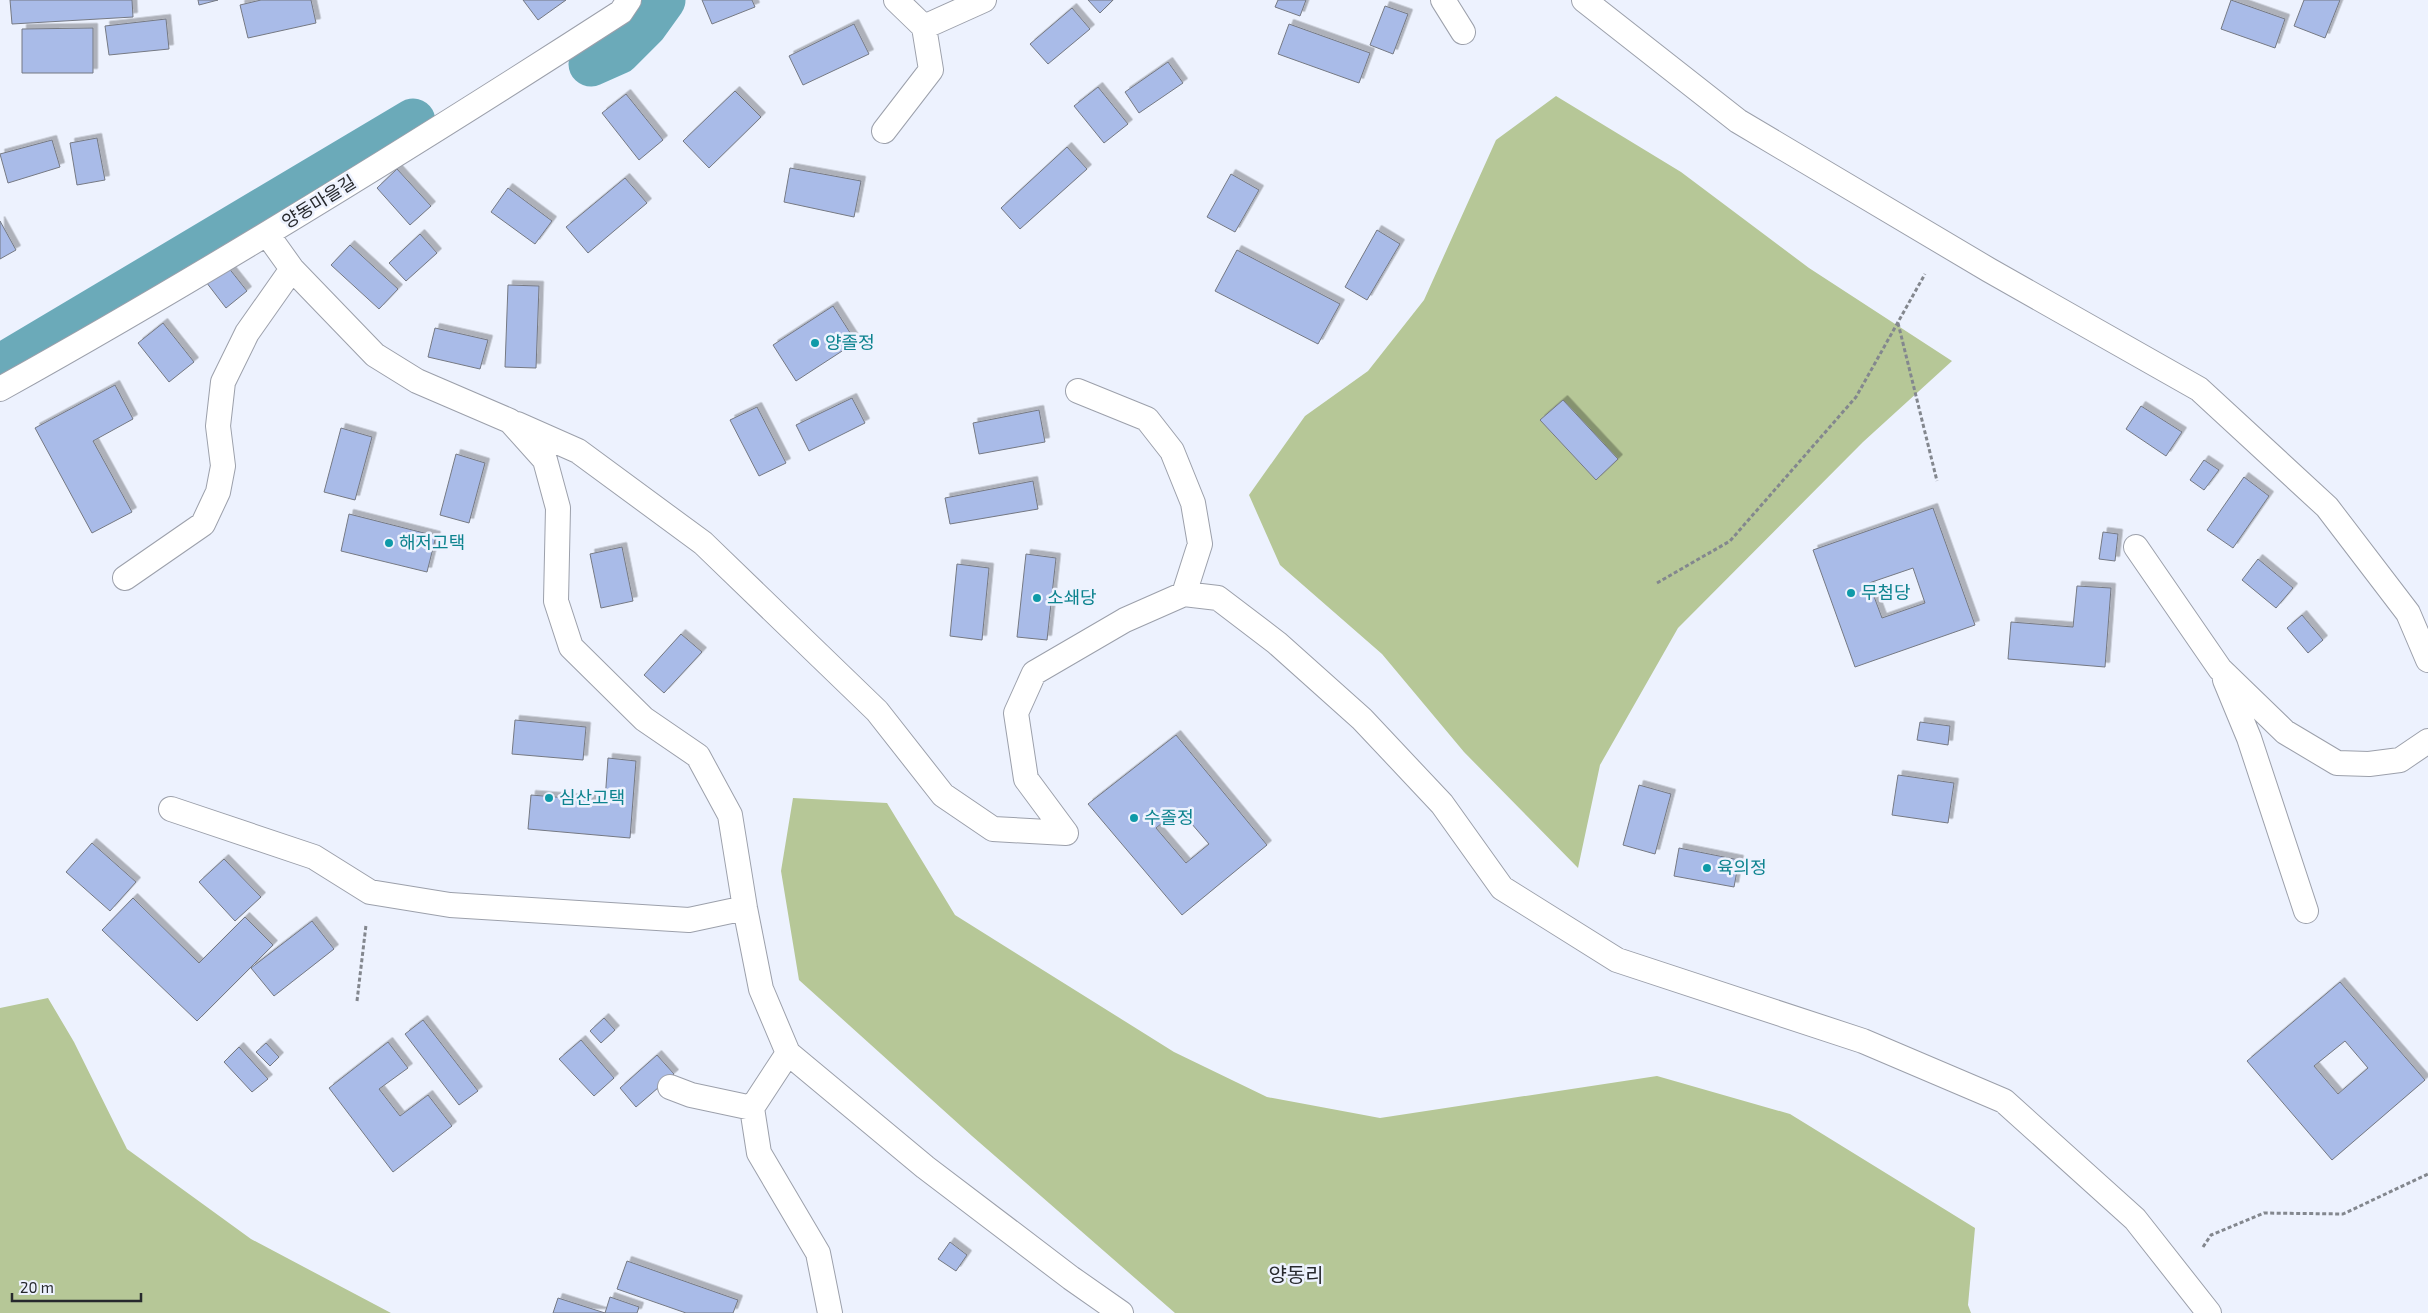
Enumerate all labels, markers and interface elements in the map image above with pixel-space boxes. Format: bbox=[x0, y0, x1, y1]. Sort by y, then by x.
street label: 양동마을길 bbox=[278, 170, 359, 232]
place label: 양졸정 bbox=[825, 331, 875, 353]
marker: 양졸정 bbox=[809, 337, 821, 349]
place label: 해저고택 bbox=[399, 531, 465, 553]
marker: 해저고택 bbox=[383, 537, 395, 549]
place label: 무첨당 bbox=[1861, 581, 1911, 603]
place label: 소쇄당 bbox=[1047, 586, 1097, 608]
marker: 무첨당 bbox=[1845, 587, 1857, 599]
marker: 소쇄당 bbox=[1031, 592, 1043, 604]
place label: 심산고택 bbox=[559, 786, 625, 808]
marker: 심산고택 bbox=[543, 792, 555, 804]
place label: 수졸정 bbox=[1144, 806, 1194, 828]
marker: 수졸정 bbox=[1128, 812, 1140, 824]
place label: 육의정 bbox=[1717, 856, 1767, 878]
marker: 육의정 bbox=[1701, 862, 1713, 874]
district label: 양동리 bbox=[1268, 1262, 1324, 1286]
scale bar bbox=[12, 1270, 141, 1302]
text: 20 m bbox=[20, 1278, 54, 1296]

